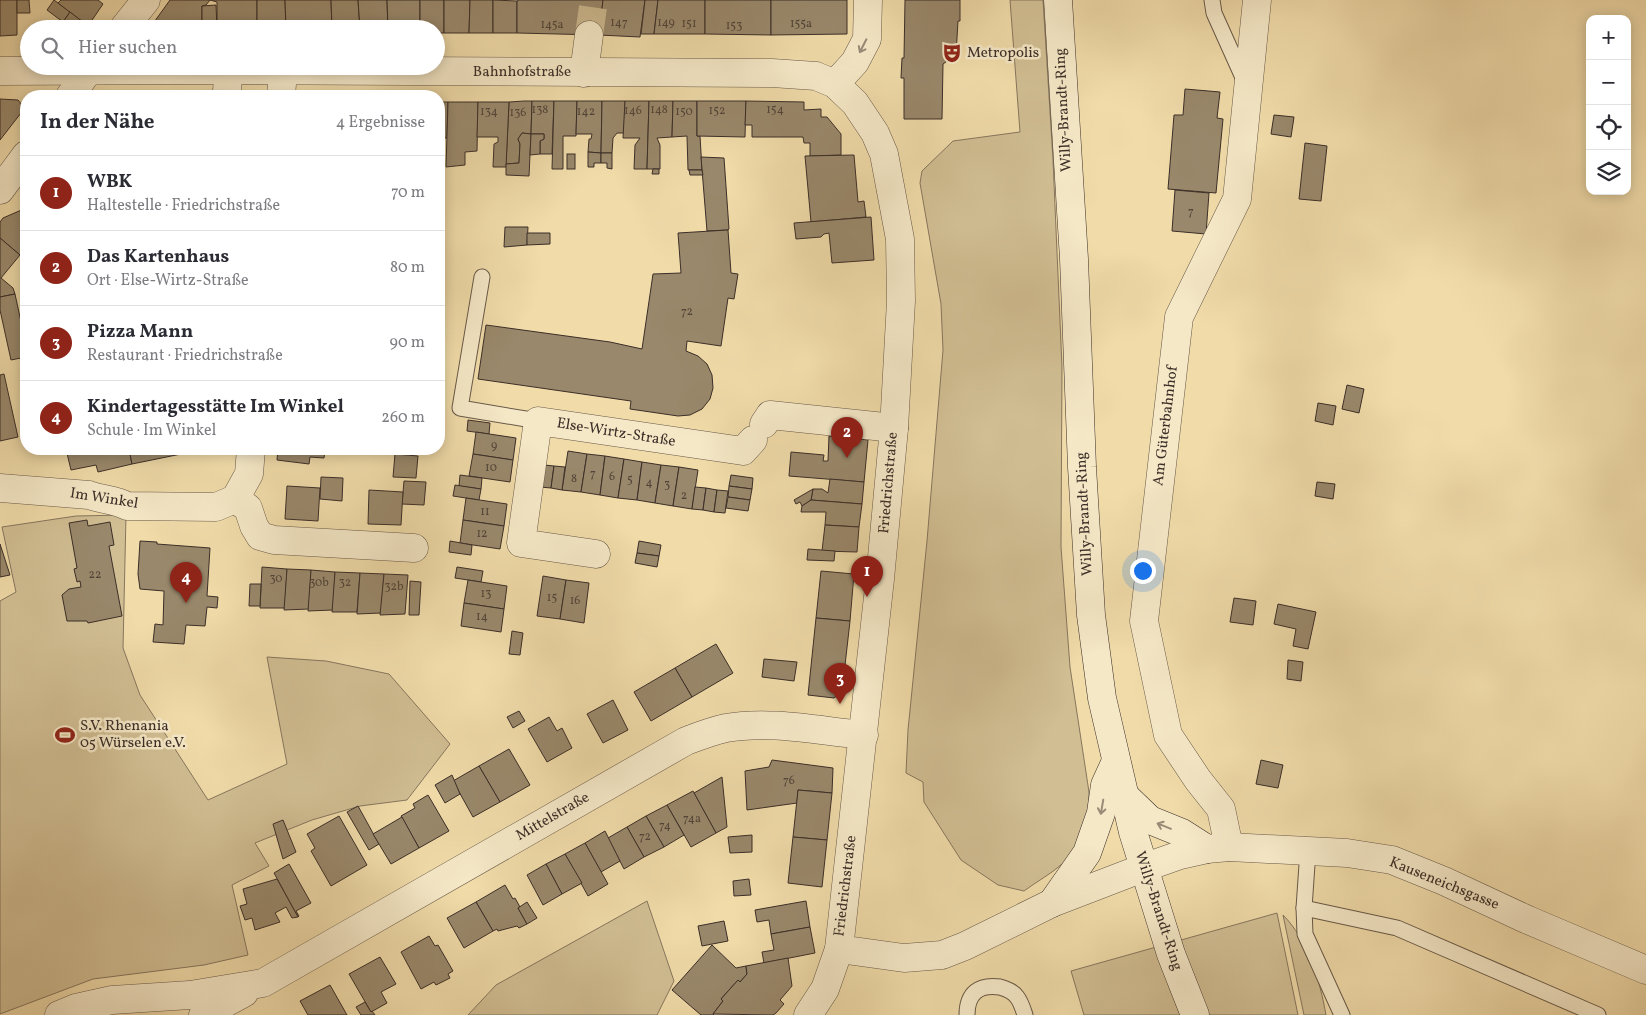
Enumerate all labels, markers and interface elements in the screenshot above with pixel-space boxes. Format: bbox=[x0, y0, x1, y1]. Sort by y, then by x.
house number: 147 bbox=[610, 15, 628, 31]
house number: 149 bbox=[657, 15, 675, 31]
map controls bbox=[1586, 15, 1631, 195]
button: + bbox=[1586, 15, 1631, 60]
house number: 151 bbox=[681, 16, 697, 32]
house number: 155a bbox=[790, 16, 812, 32]
house number: 145a bbox=[540, 17, 564, 33]
house number: 153 bbox=[726, 18, 742, 34]
search box bbox=[20, 20, 445, 75]
icon: search bbox=[38, 34, 66, 62]
text: Hier suchen bbox=[78, 35, 177, 61]
one-way arrow bbox=[858, 39, 868, 54]
theatre icon: Metropolis bbox=[941, 42, 963, 64]
place label: Metropolis bbox=[967, 43, 1039, 64]
street label: Willy-Brandt-Ring bbox=[1050, 47, 1078, 173]
button: − bbox=[1586, 60, 1631, 105]
street label: Bahnhofstraße bbox=[473, 62, 571, 83]
house number: 138 bbox=[532, 102, 548, 118]
house number: 148 bbox=[650, 102, 668, 118]
house number: 154 bbox=[766, 102, 784, 118]
house number: 146 bbox=[624, 103, 642, 119]
house number: 152 bbox=[709, 103, 725, 119]
house number: 134 bbox=[480, 104, 498, 120]
house number: 142 bbox=[577, 104, 595, 120]
house number: 150 bbox=[675, 104, 693, 120]
house number: 136 bbox=[510, 105, 526, 121]
button: locate bbox=[1586, 105, 1631, 150]
text: In der Nähe bbox=[40, 108, 155, 137]
text: 4 Ergebnisse bbox=[336, 112, 425, 134]
button: layers bbox=[1586, 150, 1631, 195]
text: WBK bbox=[87, 169, 132, 195]
text: 1 bbox=[53, 182, 59, 204]
text: 70 m bbox=[391, 182, 425, 204]
text: Haltestelle · Friedrichstraße bbox=[87, 195, 280, 217]
house number: 7 bbox=[1188, 204, 1194, 220]
text: Das Kartenhaus bbox=[87, 244, 229, 270]
text: 2 bbox=[52, 257, 60, 279]
text: 80 m bbox=[390, 257, 425, 279]
text: Ort · Else-Wirtz-Straße bbox=[87, 270, 249, 292]
house number: 72 bbox=[681, 304, 693, 320]
text: Pizza Mann bbox=[87, 319, 193, 345]
text: 3 bbox=[52, 332, 60, 354]
text: 90 m bbox=[389, 332, 425, 354]
text: Restaurant · Friedrichstraße bbox=[87, 345, 283, 367]
street label: Am Güterbahnhof bbox=[1148, 363, 1184, 487]
text: Kindertagesstätte Im Winkel bbox=[87, 394, 344, 420]
text: 4 bbox=[51, 407, 61, 429]
text: 260 m bbox=[381, 407, 425, 429]
street label: Else-Wirtz-Straße bbox=[555, 413, 677, 453]
pin: 2 bbox=[831, 417, 863, 458]
text: Schule · Im Winkel bbox=[87, 420, 216, 442]
street label: Friedrichstraße bbox=[874, 431, 904, 535]
house number: 9 bbox=[491, 438, 497, 454]
street label: Willy-Brandt-Ring bbox=[1071, 451, 1099, 577]
house number: 10 bbox=[485, 460, 497, 476]
house number: 7 bbox=[590, 466, 596, 482]
house number: 6 bbox=[609, 469, 615, 485]
house number: 8 bbox=[571, 471, 577, 487]
house number: 5 bbox=[627, 472, 633, 488]
house number: 4 bbox=[645, 475, 653, 491]
house number: 3 bbox=[664, 477, 670, 493]
street label: Im Winkel bbox=[68, 483, 140, 515]
house number: 2 bbox=[681, 488, 687, 504]
house number: 11 bbox=[480, 504, 490, 520]
house number: 12 bbox=[476, 526, 488, 542]
pin: 1 bbox=[851, 556, 883, 597]
your location bbox=[1130, 558, 1156, 584]
pin: 4 bbox=[170, 562, 202, 603]
house number: 22 bbox=[89, 567, 101, 583]
house number: 30 bbox=[269, 571, 283, 587]
house number: 30b bbox=[309, 575, 329, 591]
house number: 32 bbox=[339, 575, 351, 591]
house number: 32b bbox=[384, 579, 404, 595]
house number: 13 bbox=[481, 586, 491, 602]
house number: 15 bbox=[547, 590, 557, 606]
house number: 16 bbox=[570, 593, 580, 609]
house number: 14 bbox=[476, 609, 488, 625]
pin: 3 bbox=[824, 663, 856, 704]
place label: S.V. Rhenania 05 Würselen e.V. bbox=[80, 716, 186, 754]
sports icon: S.V. Rhenania 05 Würselen e.V. bbox=[54, 724, 76, 746]
house number: 76 bbox=[783, 773, 795, 789]
street label: Mittelstraße bbox=[512, 787, 594, 847]
one-way arrow bbox=[1096, 799, 1106, 815]
house number: 74a bbox=[683, 811, 701, 827]
house number: 74 bbox=[659, 818, 671, 834]
one-way arrow bbox=[1157, 821, 1172, 830]
house number: 72 bbox=[639, 829, 651, 845]
street label: Friedrichstraße bbox=[829, 834, 863, 938]
street label: Willy-Brandt-Ring bbox=[1129, 849, 1187, 974]
street label: Kauseneichsgasse bbox=[1386, 852, 1502, 916]

